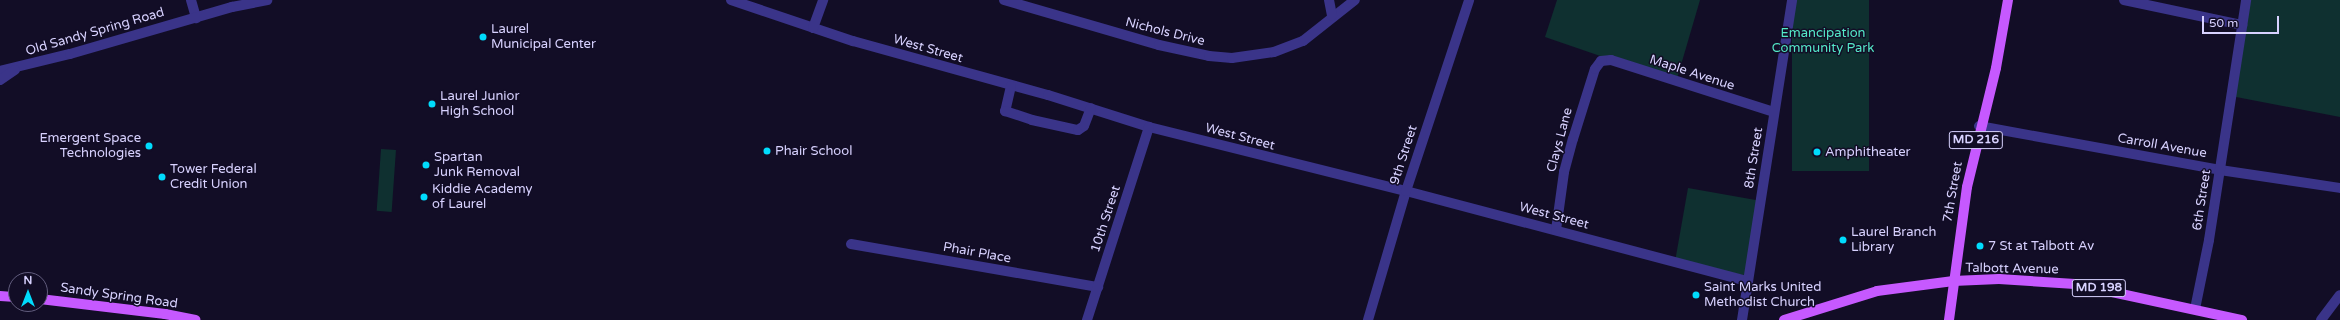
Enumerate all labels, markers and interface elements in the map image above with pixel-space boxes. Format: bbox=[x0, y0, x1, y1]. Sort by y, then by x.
street label: Old Sandy Spring Road bbox=[24, 5, 166, 59]
scale bar bbox=[2204, 8, 2281, 34]
street label: Nichols Drive bbox=[1124, 15, 1206, 49]
text: 50 m bbox=[2209, 16, 2238, 30]
place label: Laurel Municipal Center bbox=[491, 22, 596, 53]
park label: Emancipation Community Park bbox=[1772, 26, 1874, 57]
marker: Laurel Municipal Center bbox=[478, 32, 488, 42]
street label: West Street bbox=[891, 32, 965, 66]
street label: Maple Avenue bbox=[1647, 52, 1737, 94]
place label: Laurel Junior High School bbox=[440, 89, 519, 120]
marker: Laurel Junior High School bbox=[427, 99, 437, 109]
street label: Clays Lane bbox=[1544, 106, 1576, 174]
street label: West Street bbox=[1203, 120, 1277, 154]
street label: 9th Street bbox=[1387, 123, 1421, 187]
street label: 8th Street bbox=[1741, 126, 1767, 190]
road number: MD 216 bbox=[1948, 130, 2004, 150]
street label: Carroll Avenue bbox=[2116, 130, 2208, 162]
place label: Emergent Space Technologies bbox=[39, 131, 141, 162]
marker: Emergent Space Technologies bbox=[144, 141, 154, 151]
place label: Phair School bbox=[775, 143, 852, 159]
place label: Amphitheater bbox=[1825, 144, 1911, 160]
marker: Phair School bbox=[762, 146, 772, 156]
marker: Amphitheater bbox=[1812, 147, 1822, 157]
place label: Spartan Junk Removal bbox=[434, 150, 520, 181]
marker: Spartan Junk Removal bbox=[421, 160, 431, 170]
street label: 7th Street bbox=[1940, 160, 1966, 224]
place label: Tower Federal Credit Union bbox=[170, 162, 257, 193]
street label: 6th Street bbox=[2189, 168, 2215, 232]
marker: Tower Federal Credit Union bbox=[157, 172, 167, 182]
place label: Kiddie Academy of Laurel bbox=[432, 182, 532, 213]
street label: 10th Street bbox=[1088, 183, 1124, 255]
marker: Kiddie Academy of Laurel bbox=[419, 192, 429, 202]
street label: West Street bbox=[1517, 199, 1591, 233]
place label: Laurel Branch Library bbox=[1851, 225, 1936, 256]
marker: Laurel Branch Library bbox=[1838, 235, 1848, 245]
place label: 7 St at Talbott Av bbox=[1988, 238, 2094, 254]
street label: Phair Place bbox=[942, 239, 1012, 267]
marker: 7 St at Talbott Av bbox=[1975, 241, 1985, 251]
street label: Talbott Avenue bbox=[1965, 260, 2059, 278]
north arrow bbox=[8, 272, 48, 312]
text: N bbox=[24, 274, 32, 287]
road number: MD 198 bbox=[2071, 278, 2127, 298]
street label: Sandy Spring Road bbox=[59, 280, 179, 312]
place label: Saint Marks United Methodist Church bbox=[1704, 280, 1821, 311]
marker: Saint Marks United Methodist Church bbox=[1691, 290, 1701, 300]

